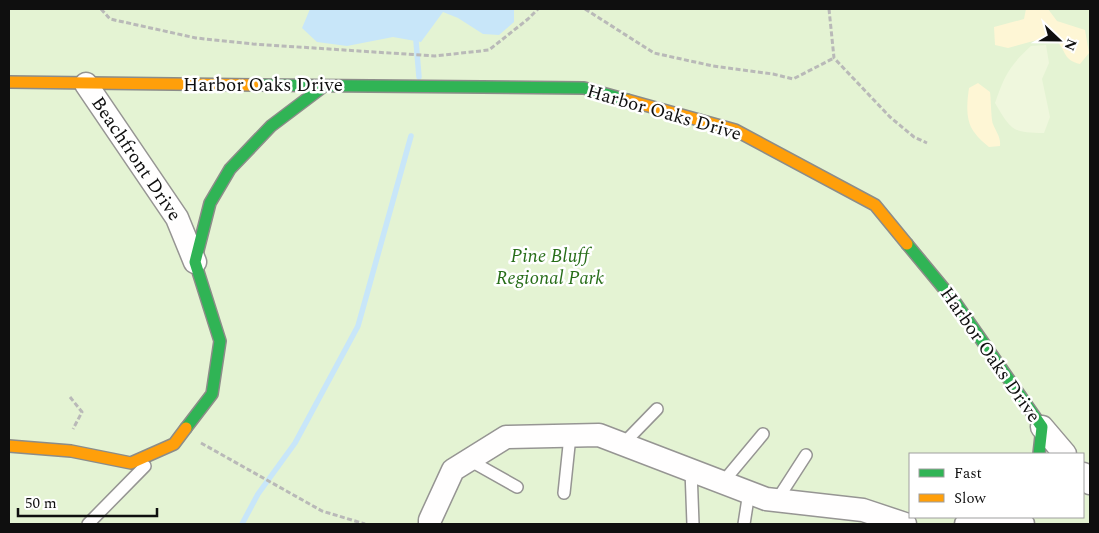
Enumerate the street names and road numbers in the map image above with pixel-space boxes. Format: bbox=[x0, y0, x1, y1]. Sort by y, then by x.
street label: Harbor Oaks Drive bbox=[183, 71, 343, 100]
street label: Harbor Oaks Drive bbox=[583, 77, 745, 149]
street label: Beachfront Drive bbox=[84, 91, 188, 227]
street label: Harbor Oaks Drive bbox=[932, 281, 1048, 429]

